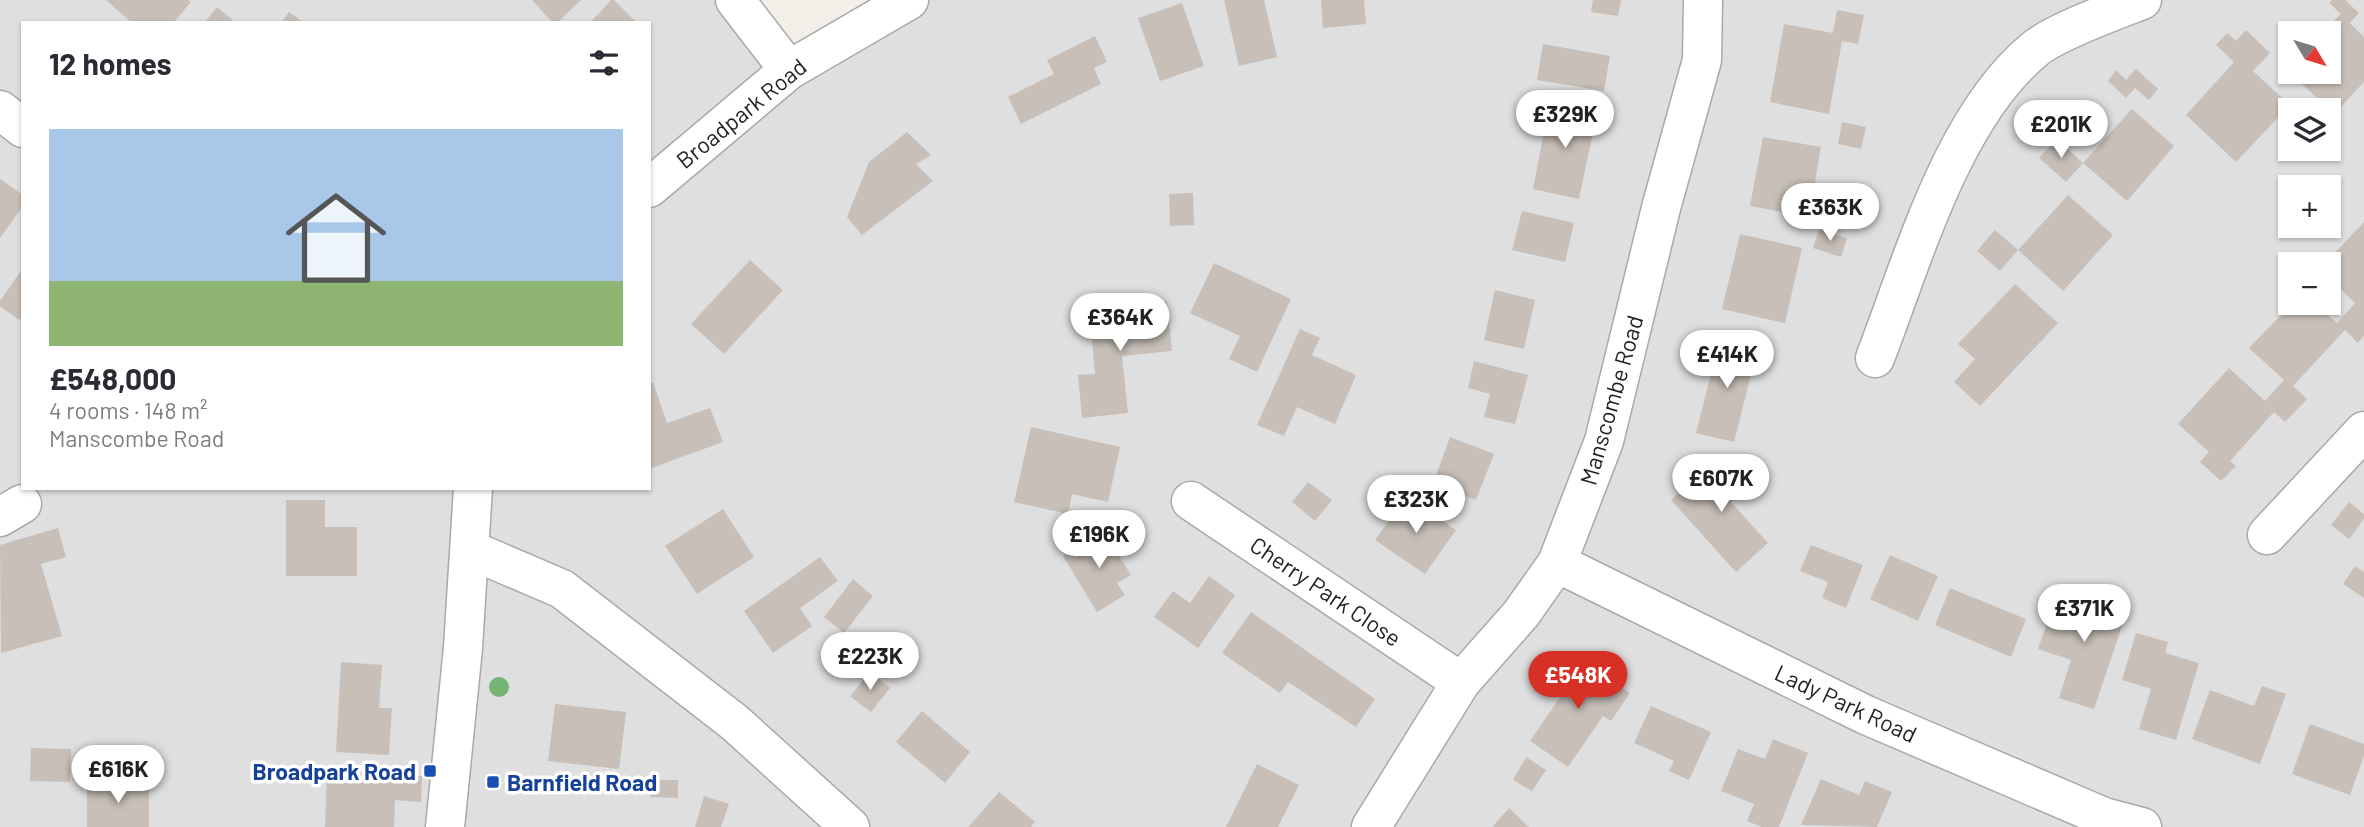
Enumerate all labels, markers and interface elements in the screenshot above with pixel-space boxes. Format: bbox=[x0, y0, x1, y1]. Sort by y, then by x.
north arrow bbox=[2278, 21, 2342, 84]
map controls bbox=[2278, 21, 2341, 315]
icon: filters bbox=[585, 44, 623, 82]
text: 12 homes bbox=[49, 45, 172, 81]
street label: Broadpark Road bbox=[670, 52, 812, 174]
pin: £329K bbox=[1516, 90, 1614, 150]
button: layers bbox=[2278, 98, 2341, 161]
text: £329K bbox=[1532, 99, 1598, 127]
pin: £201K bbox=[2012, 100, 2110, 160]
text: £201K bbox=[2030, 109, 2092, 137]
icon: home bbox=[273, 175, 399, 301]
button: + bbox=[2278, 175, 2341, 238]
pin: £363K bbox=[1781, 184, 1879, 243]
text: £363K bbox=[1797, 192, 1863, 220]
button: − bbox=[2278, 252, 2341, 315]
pin: £364K bbox=[1071, 294, 1169, 353]
text: £364K bbox=[1086, 302, 1154, 330]
street label: Manscombe Road bbox=[1573, 312, 1649, 488]
pin: £414K bbox=[1678, 330, 1776, 390]
text: £414K bbox=[1696, 339, 1758, 367]
text: £548,000 bbox=[49, 360, 176, 396]
text: 4 rooms · 148 m² bbox=[49, 396, 208, 424]
text: Manscombe Road bbox=[49, 424, 224, 452]
pin: £607K bbox=[1672, 454, 1770, 514]
text: £607K bbox=[1688, 463, 1754, 491]
pin: £323K bbox=[1367, 476, 1465, 535]
text: £323K bbox=[1383, 484, 1449, 512]
pin: £196K bbox=[1050, 510, 1148, 570]
text: £196K bbox=[1068, 519, 1130, 547]
street label: Cherry Park Close bbox=[1245, 530, 1407, 652]
pin: £371K bbox=[2035, 584, 2133, 644]
text: £371K bbox=[2054, 593, 2114, 621]
pin: £223K bbox=[821, 632, 919, 692]
text: £223K bbox=[837, 641, 903, 669]
pin: £548K bbox=[1529, 652, 1627, 711]
street label: Lady Park Road bbox=[1771, 658, 1921, 748]
text: £548K bbox=[1544, 660, 1612, 688]
pin: £616K bbox=[69, 746, 167, 805]
text: £616K bbox=[87, 754, 149, 782]
place label: Broadpark Road bbox=[252, 757, 416, 785]
marker: Broadpark Road bbox=[422, 763, 438, 779]
place label: Barnfield Road bbox=[507, 768, 657, 796]
marker: Barnfield Road bbox=[485, 774, 501, 790]

